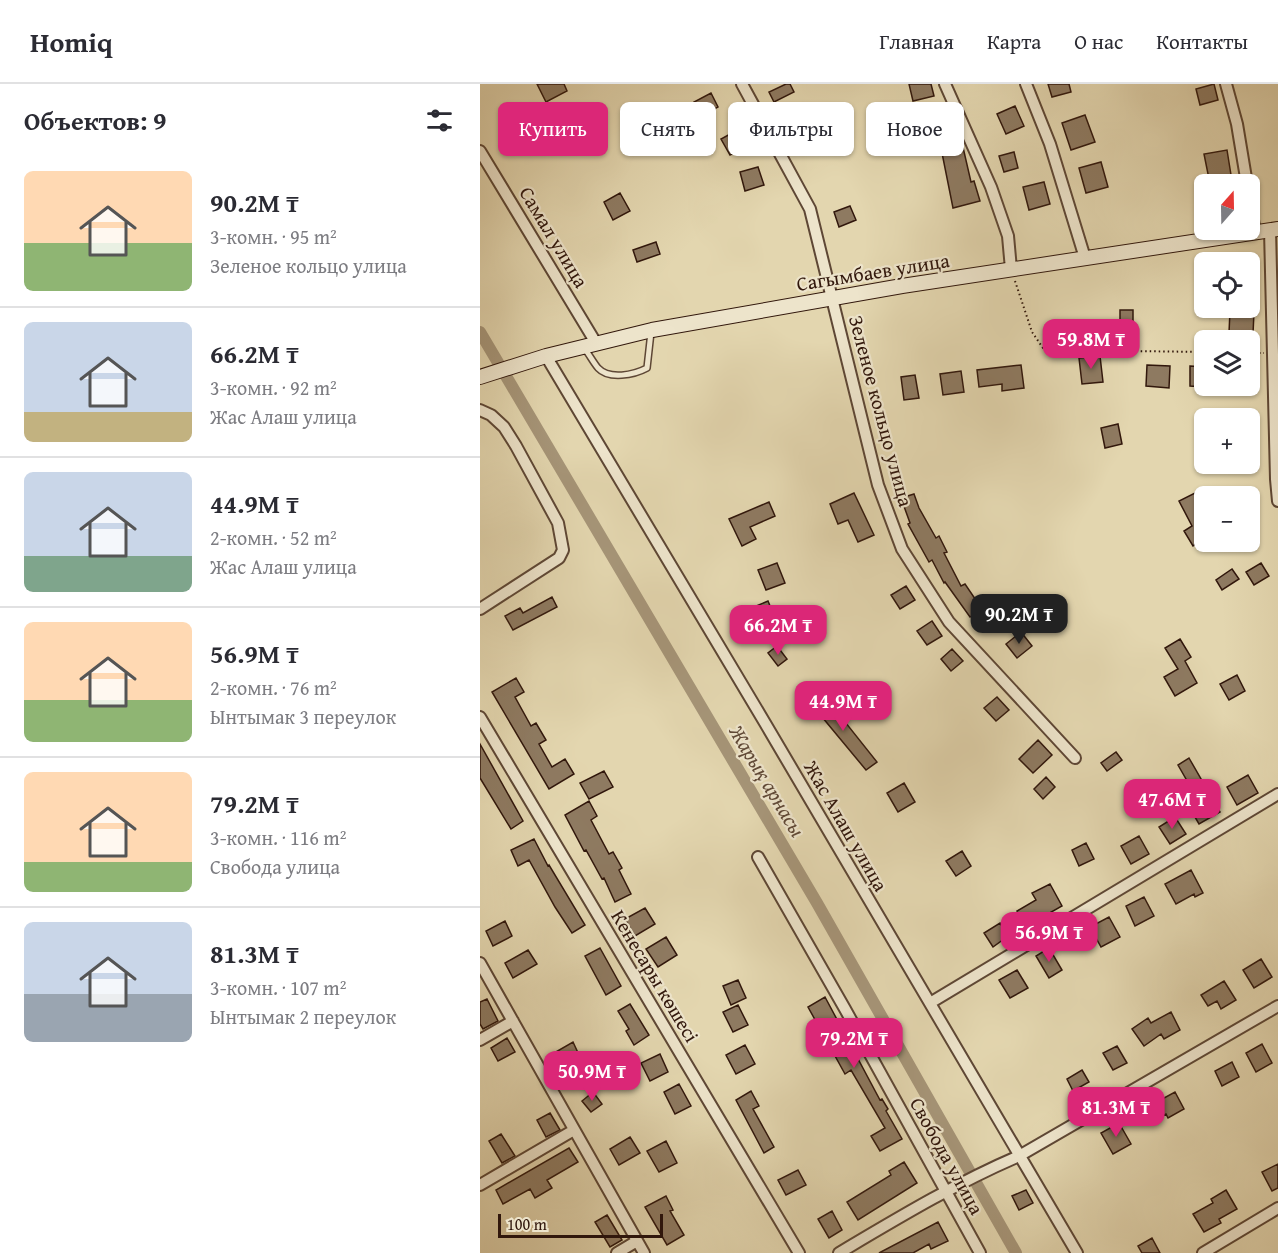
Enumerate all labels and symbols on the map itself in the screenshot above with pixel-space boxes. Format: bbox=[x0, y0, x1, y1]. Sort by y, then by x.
north arrow bbox=[1194, 174, 1260, 240]
street label: Самал улица bbox=[513, 181, 596, 293]
street label: Сагымбаев улица bbox=[794, 245, 952, 298]
street label: Зеленое кольцо улица bbox=[842, 312, 921, 510]
pin: 59.8M ₸ bbox=[1036, 319, 1146, 370]
pin: 90.2M ₸ bbox=[964, 594, 1074, 645]
pin: 66.2M ₸ bbox=[723, 605, 833, 656]
pin: 44.9M ₸ bbox=[788, 681, 898, 732]
water label: Жарық арнасы bbox=[721, 718, 813, 843]
street label: Жас Алаш улица bbox=[797, 754, 896, 897]
pin: 47.6M ₸ bbox=[1117, 779, 1227, 830]
street label: Кенесары көшесі bbox=[604, 904, 707, 1048]
pin: 56.9M ₸ bbox=[994, 912, 1104, 963]
pin: 79.2M ₸ bbox=[799, 1018, 909, 1069]
pin: 50.9M ₸ bbox=[537, 1051, 647, 1102]
pin: 81.3M ₸ bbox=[1061, 1087, 1171, 1138]
street label: Свобода улица bbox=[903, 1092, 992, 1220]
scale bar bbox=[498, 1211, 663, 1238]

